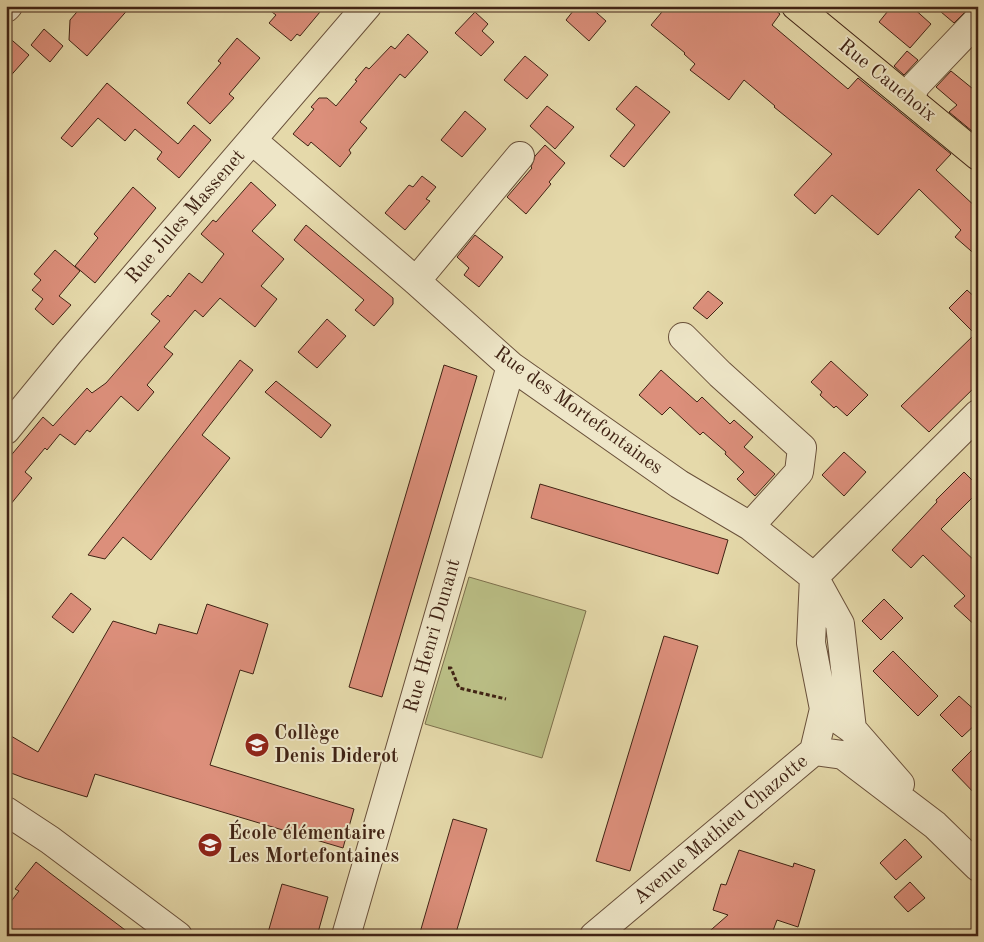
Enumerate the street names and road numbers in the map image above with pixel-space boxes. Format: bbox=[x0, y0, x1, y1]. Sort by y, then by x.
street label: Rue Cauchoix bbox=[834, 36, 940, 126]
street label: Rue Jules Massenet bbox=[123, 146, 249, 288]
street label: Rue des Mortefontaines bbox=[490, 343, 666, 479]
street label: Rue Henri Dunant bbox=[401, 557, 465, 715]
street label: Avenue Mathieu Chazotte bbox=[630, 751, 812, 909]

